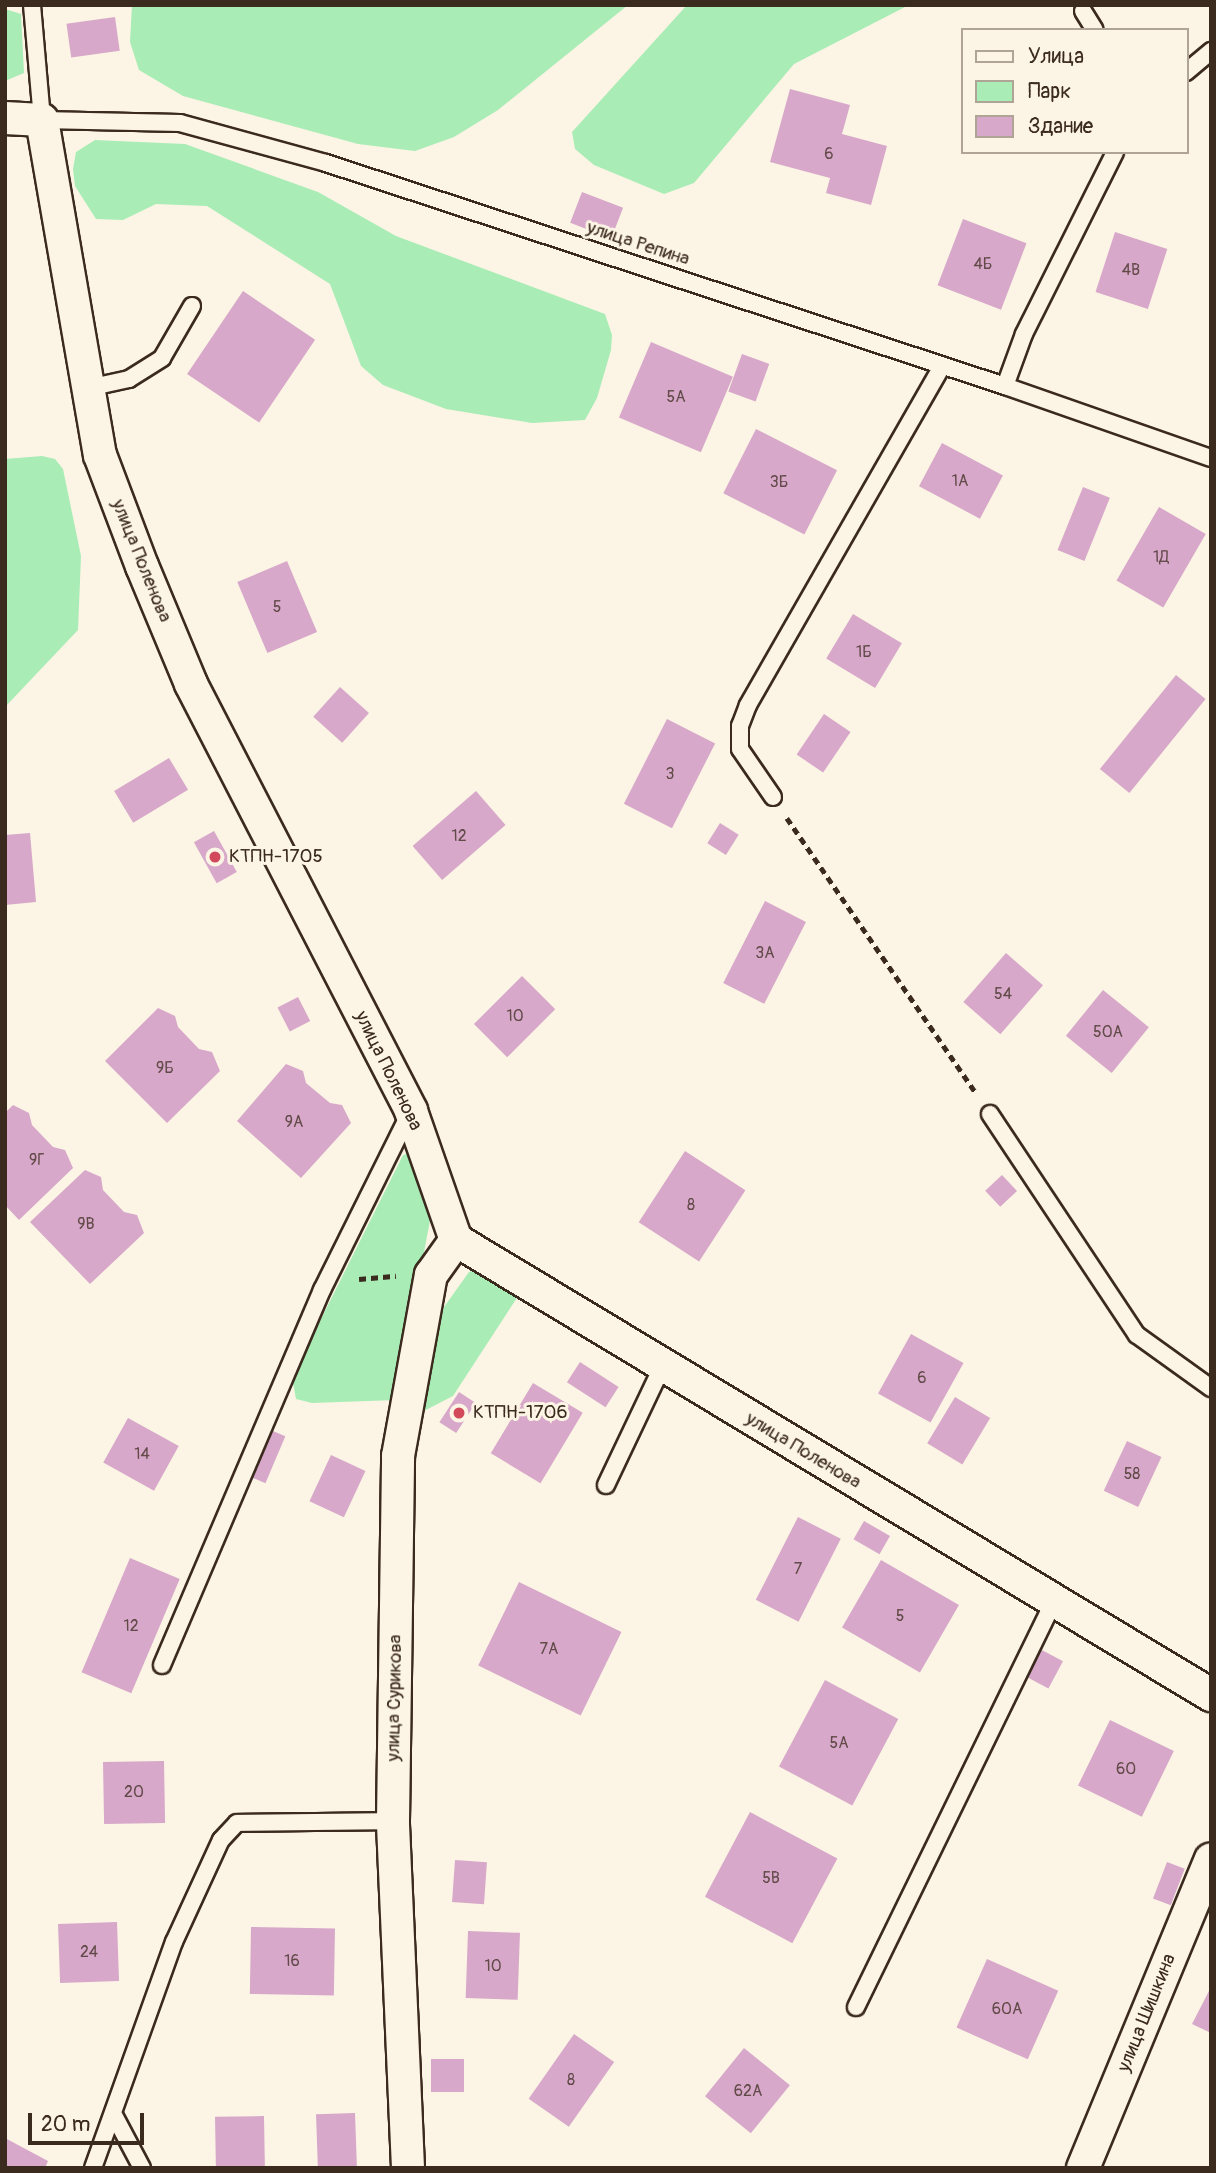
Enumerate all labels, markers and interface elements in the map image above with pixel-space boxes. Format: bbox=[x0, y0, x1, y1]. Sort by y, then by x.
legend bbox=[960, 28, 1188, 154]
text: Улица bbox=[1028, 43, 1084, 70]
text: Парк bbox=[1028, 78, 1071, 105]
text: Здание bbox=[1028, 113, 1093, 140]
house number: 6 bbox=[824, 144, 834, 164]
street label: улица Репина bbox=[584, 217, 692, 271]
house number: 4Б bbox=[974, 254, 992, 274]
house number: 4В bbox=[1122, 260, 1140, 280]
house number: 5А bbox=[666, 387, 686, 407]
house number: 1А bbox=[952, 471, 968, 491]
house number: 3Б bbox=[770, 472, 788, 492]
street label: улица Поленова bbox=[106, 496, 176, 626]
house number: 1Д bbox=[1153, 547, 1169, 567]
house number: 5 bbox=[273, 597, 281, 617]
house number: 1Б bbox=[856, 642, 872, 662]
house number: 3 bbox=[666, 764, 674, 784]
house number: 12 bbox=[451, 826, 467, 846]
place label: КТПН-1705 bbox=[229, 846, 323, 868]
marker: КТПН-1705 bbox=[207, 849, 223, 865]
house number: 3А bbox=[755, 943, 775, 963]
house number: 54 bbox=[994, 984, 1012, 1004]
house number: 10 bbox=[506, 1006, 524, 1026]
street label: улица Поленова bbox=[349, 1007, 427, 1135]
house number: 50А bbox=[1093, 1022, 1123, 1042]
house number: 9Б bbox=[156, 1058, 174, 1078]
house number: 9А bbox=[285, 1112, 303, 1132]
house number: 9Г bbox=[29, 1150, 45, 1170]
house number: 8 bbox=[687, 1195, 695, 1215]
house number: 9В bbox=[77, 1214, 95, 1234]
house number: 6 bbox=[917, 1368, 927, 1388]
place label: КТПН-1706 bbox=[473, 1402, 568, 1424]
marker: КТПН-1706 bbox=[451, 1405, 467, 1421]
street label: улица Поленова bbox=[741, 1408, 865, 1494]
house number: 14 bbox=[134, 1444, 150, 1464]
house number: 58 bbox=[1124, 1464, 1140, 1484]
house number: 7 bbox=[794, 1559, 802, 1579]
house number: 5 bbox=[896, 1606, 904, 1626]
house number: 12 bbox=[123, 1616, 139, 1636]
street label: улица Сурикова bbox=[382, 1634, 408, 1762]
house number: 7А bbox=[540, 1639, 558, 1659]
house number: 5А bbox=[829, 1733, 849, 1753]
house number: 60 bbox=[1116, 1759, 1136, 1779]
house number: 20 bbox=[124, 1782, 144, 1802]
house number: 5В bbox=[762, 1868, 780, 1888]
house number: 24 bbox=[80, 1942, 98, 1962]
house number: 16 bbox=[284, 1951, 300, 1971]
street label: улица Шишкина bbox=[1113, 1951, 1181, 2075]
house number: 10 bbox=[484, 1956, 502, 1976]
house number: 60А bbox=[992, 1999, 1022, 2019]
house number: 8 bbox=[567, 2070, 575, 2090]
house number: 62А bbox=[734, 2081, 762, 2101]
scale bar bbox=[32, 2100, 147, 2144]
text: 20 m bbox=[41, 2111, 90, 2138]

